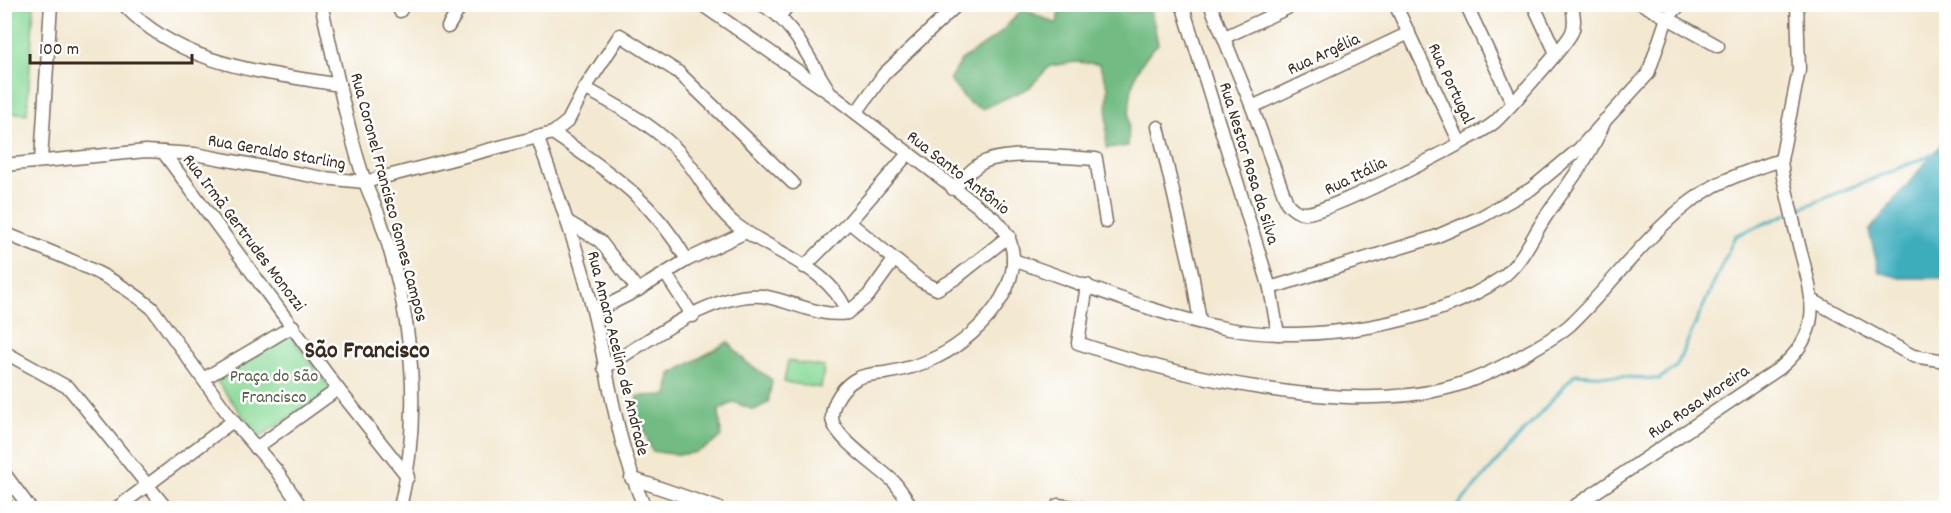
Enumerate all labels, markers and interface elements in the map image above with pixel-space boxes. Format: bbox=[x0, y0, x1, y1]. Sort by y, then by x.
scale bar bbox=[30, 27, 192, 65]
street label: Rua Argélia bbox=[1284, 27, 1365, 83]
text: 100 m bbox=[39, 38, 79, 63]
street label: Rua Portugal bbox=[1420, 39, 1480, 129]
street label: Rua Coronel Francisco Gomes Campos bbox=[342, 70, 433, 325]
street label: Rua Nestor Rosa da Silva bbox=[1211, 80, 1284, 248]
street label: Rua Santo Antônio bbox=[901, 126, 1014, 222]
street label: Rua Geraldo Starling bbox=[206, 129, 348, 178]
street label: Rua Irmã Gertrudes Monozzi bbox=[175, 150, 311, 318]
street label: Rua Itália bbox=[1321, 151, 1392, 203]
street label: Rua Amaro Acelino de Andrade bbox=[579, 249, 654, 459]
district label: São Francisco bbox=[304, 335, 430, 369]
street label: Rua Rosa Moreira bbox=[1644, 360, 1756, 446]
park label: Praça do São Francisco bbox=[230, 365, 318, 411]

